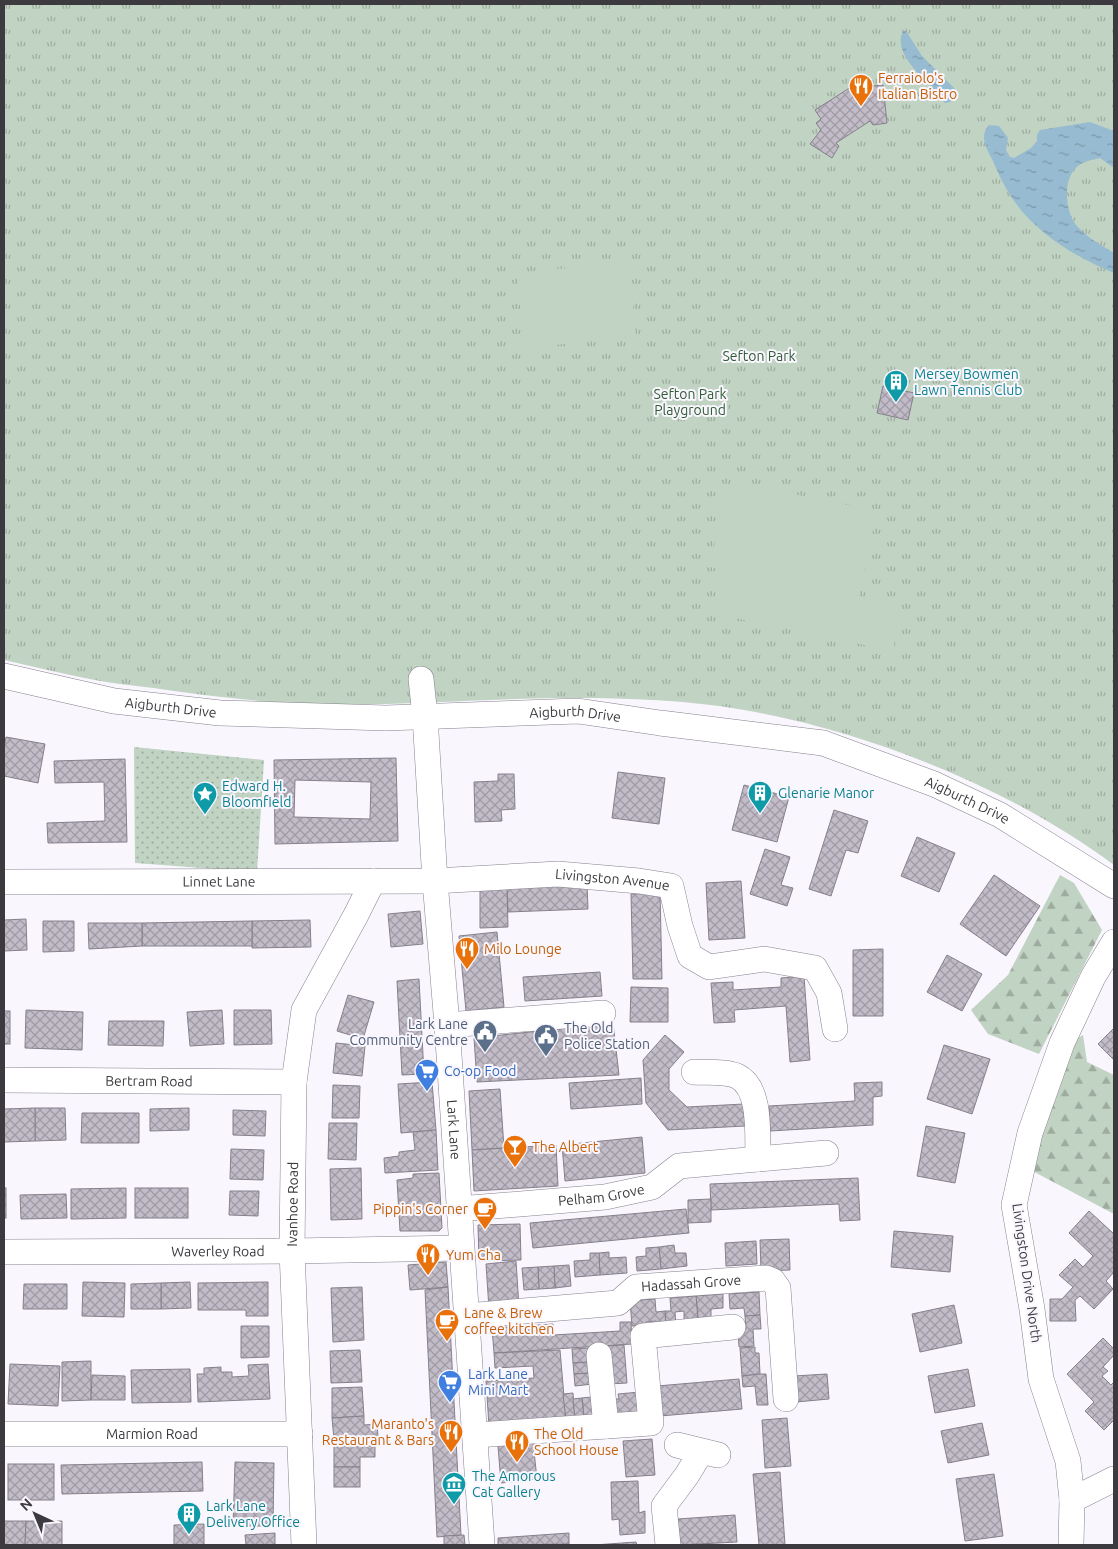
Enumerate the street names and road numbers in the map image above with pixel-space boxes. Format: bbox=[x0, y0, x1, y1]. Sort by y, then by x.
street label: Aigburth Drive bbox=[124, 694, 217, 721]
street label: Aigburth Drive bbox=[529, 703, 622, 725]
street label: Aigburth Drive bbox=[923, 773, 1013, 827]
street label: Livingston Avenue bbox=[555, 866, 671, 894]
street label: Linnet Lane bbox=[182, 873, 256, 890]
street label: Bertram Road bbox=[105, 1073, 193, 1089]
street label: Lark Lane bbox=[444, 1099, 464, 1160]
street label: Ivanhoe Road bbox=[284, 1162, 301, 1247]
street label: Pelham Grove bbox=[557, 1181, 646, 1209]
street label: Livingston Drive North bbox=[1009, 1202, 1045, 1344]
street label: Waverley Road bbox=[171, 1243, 265, 1259]
street label: Hadassah Grove bbox=[641, 1272, 742, 1295]
street label: Marmion Road bbox=[106, 1426, 198, 1442]

